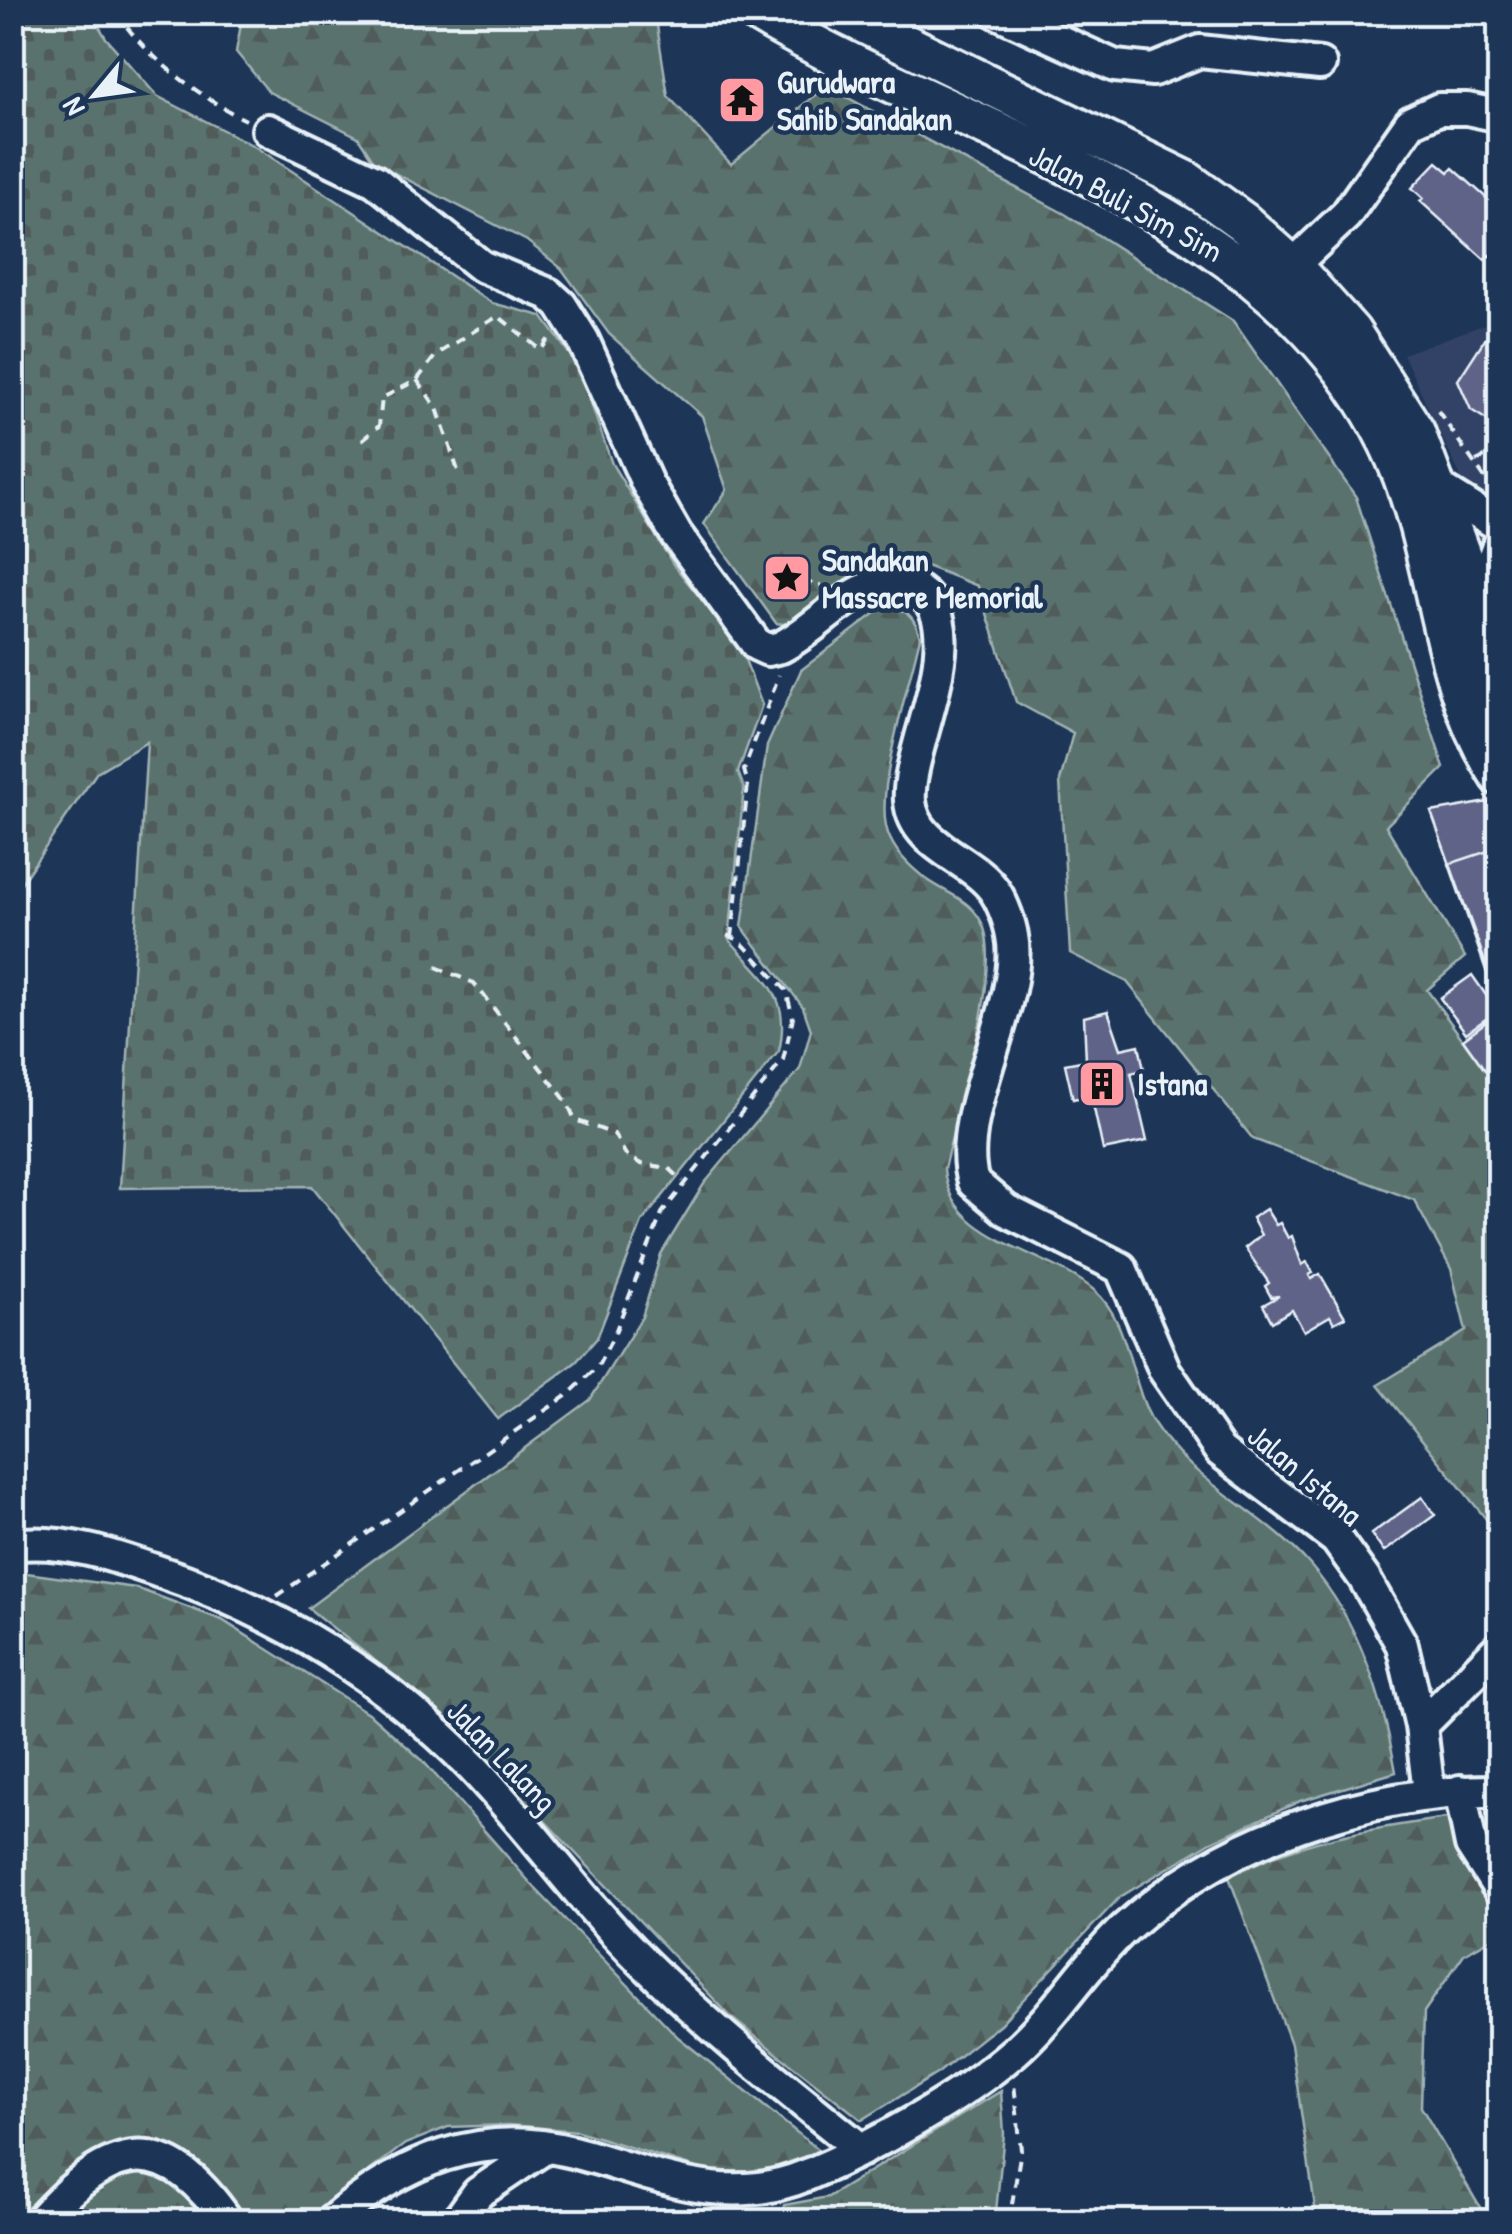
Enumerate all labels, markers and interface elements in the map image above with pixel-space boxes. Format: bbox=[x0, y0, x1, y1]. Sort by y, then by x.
north arrow bbox=[45, 45, 145, 145]
place label: Gurudwara Sahib Sandakan bbox=[777, 60, 952, 140]
temple icon: Gurudwara Sahib Sandakan bbox=[716, 74, 768, 126]
text: N bbox=[53, 91, 93, 123]
street label: Jalan Buli Sim Sim bbox=[1022, 133, 1231, 272]
place label: Sandakan Massacre Memorial bbox=[822, 538, 1044, 618]
place icon: Sandakan Massacre Memorial bbox=[761, 552, 813, 604]
building icon: Istana bbox=[1076, 1058, 1128, 1110]
place label: Istana bbox=[1137, 1062, 1208, 1105]
street label: Jalan Istana bbox=[1239, 1414, 1372, 1535]
street label: Jalan Lalang bbox=[438, 1690, 567, 1821]

